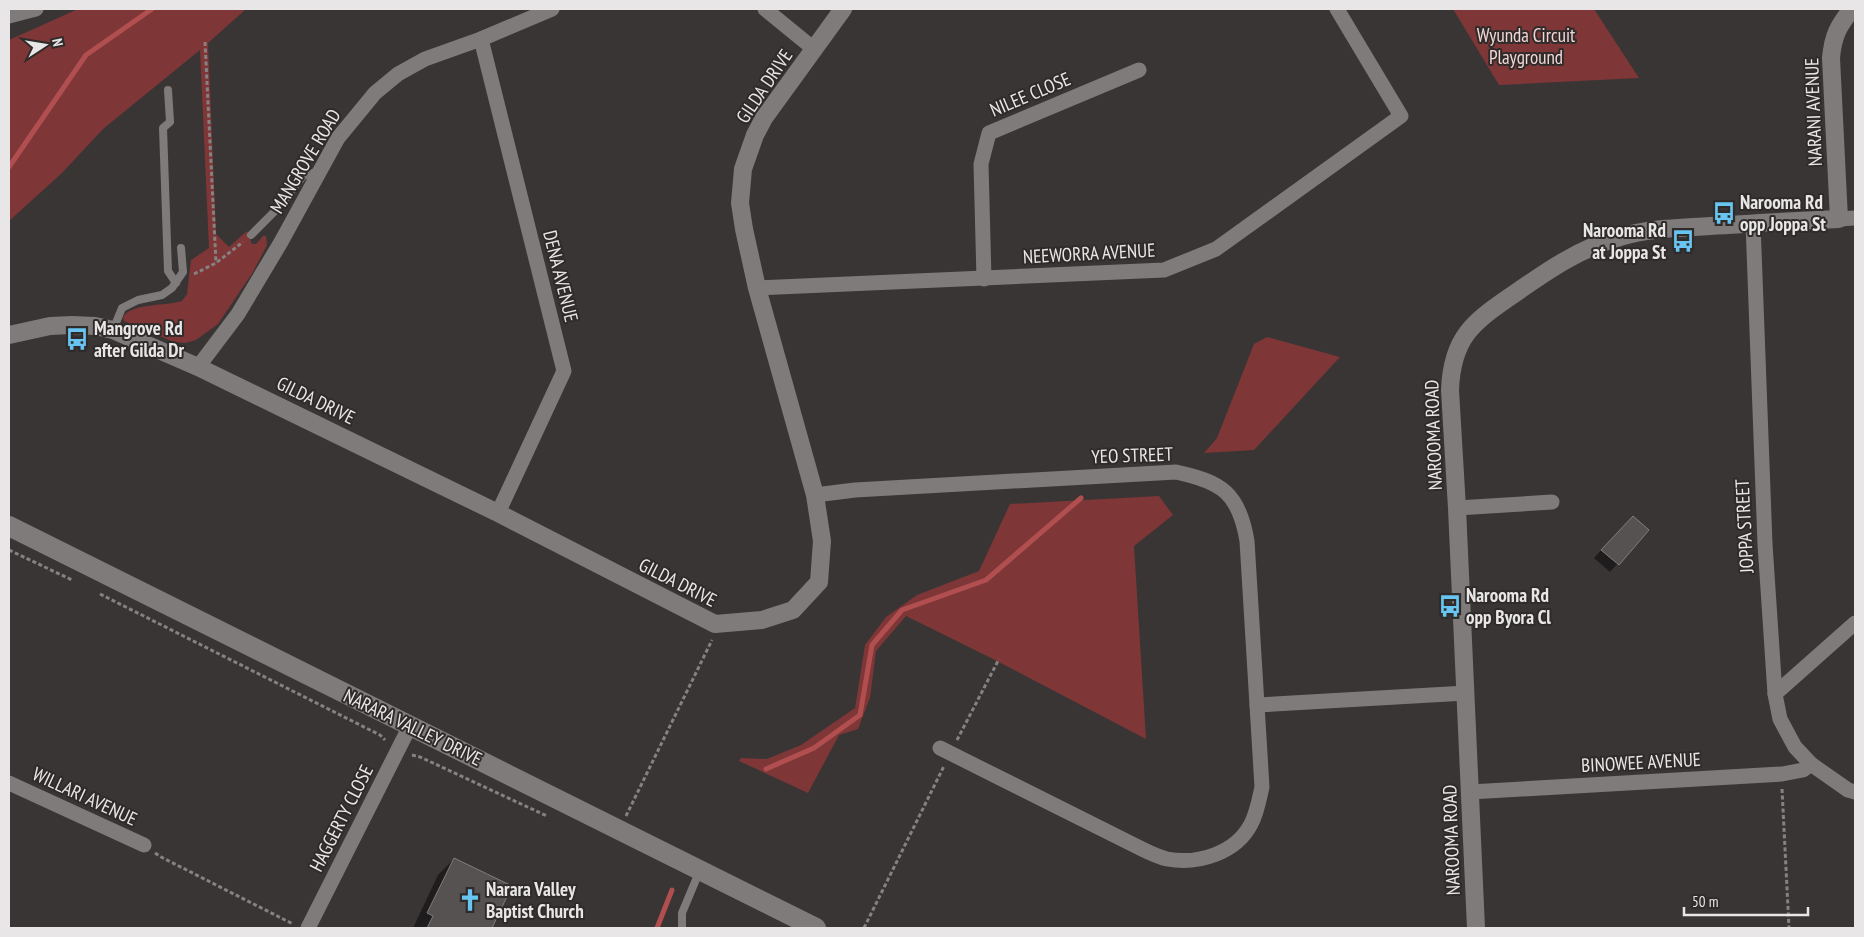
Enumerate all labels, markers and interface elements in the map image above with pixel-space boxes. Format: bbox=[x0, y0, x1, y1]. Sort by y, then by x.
north arrow bbox=[20, 20, 70, 70]
park label: Wyunda Circuit Playground bbox=[1477, 23, 1576, 69]
text: N bbox=[48, 37, 67, 48]
street label: GILDA DRIVE bbox=[731, 44, 797, 128]
street label: NARANI AVENUE bbox=[1799, 57, 1827, 167]
street label: NILEE CLOSE bbox=[986, 66, 1074, 122]
street label: MANGROVE ROAD bbox=[264, 104, 346, 218]
place label: Narooma Rd opp Joppa St bbox=[1740, 190, 1826, 236]
bus stop icon: Narooma Rd opp Joppa St bbox=[1711, 200, 1737, 226]
place label: Narooma Rd at Joppa St bbox=[1583, 218, 1666, 264]
street label: DENA AVENUE bbox=[538, 228, 584, 324]
bus stop icon: Narooma Rd at Joppa St bbox=[1670, 228, 1696, 254]
street label: NEEWORRA AVENUE bbox=[1022, 238, 1156, 268]
place label: Mangrove Rd after Gilda Dr bbox=[94, 316, 185, 362]
bus stop icon: Mangrove Rd after Gilda Dr bbox=[64, 326, 90, 352]
street label: GILDA DRIVE bbox=[273, 371, 359, 429]
street label: NAROOMA ROAD bbox=[1419, 379, 1447, 491]
street label: YEO STREET bbox=[1091, 442, 1174, 468]
street label: JOPPA STREET bbox=[1730, 478, 1758, 575]
street label: GILDA DRIVE bbox=[635, 552, 721, 612]
place label: Narooma Rd opp Byora Cl bbox=[1466, 583, 1551, 629]
bus stop icon: Narooma Rd opp Byora Cl bbox=[1437, 593, 1463, 619]
street label: NARARA VALLEY DRIVE bbox=[340, 683, 486, 771]
street label: BINOWEE AVENUE bbox=[1581, 747, 1701, 777]
street label: WILLARI AVENUE bbox=[29, 761, 141, 831]
street label: HAGGERTY CLOSE bbox=[304, 761, 378, 875]
street label: NAROOMA ROAD bbox=[1437, 784, 1465, 896]
place label: Narara Valley Baptist Church bbox=[486, 877, 584, 923]
scale bar bbox=[1684, 884, 1808, 916]
church icon: Narara Valley Baptist Church bbox=[457, 887, 483, 913]
text: 50 m bbox=[1692, 892, 1718, 911]

